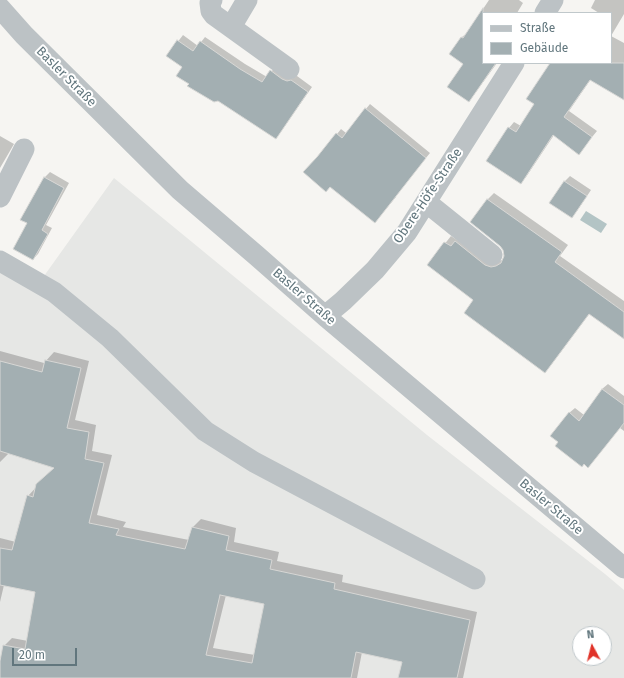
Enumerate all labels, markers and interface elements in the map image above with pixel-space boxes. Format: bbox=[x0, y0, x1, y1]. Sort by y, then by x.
legend bbox=[482, 12, 612, 64]
text: Straße bbox=[520, 21, 555, 35]
text: Gebäude bbox=[520, 41, 568, 55]
street label: Basler Straße bbox=[33, 44, 99, 110]
street label: Obere-Höfe-Straße bbox=[390, 145, 466, 247]
street label: Basler Straße bbox=[269, 265, 339, 329]
street label: Basler Straße bbox=[516, 476, 586, 538]
north arrow bbox=[572, 626, 612, 666]
text: N bbox=[586, 628, 595, 641]
scale bar bbox=[14, 640, 79, 666]
text: 20 m bbox=[19, 648, 45, 662]

